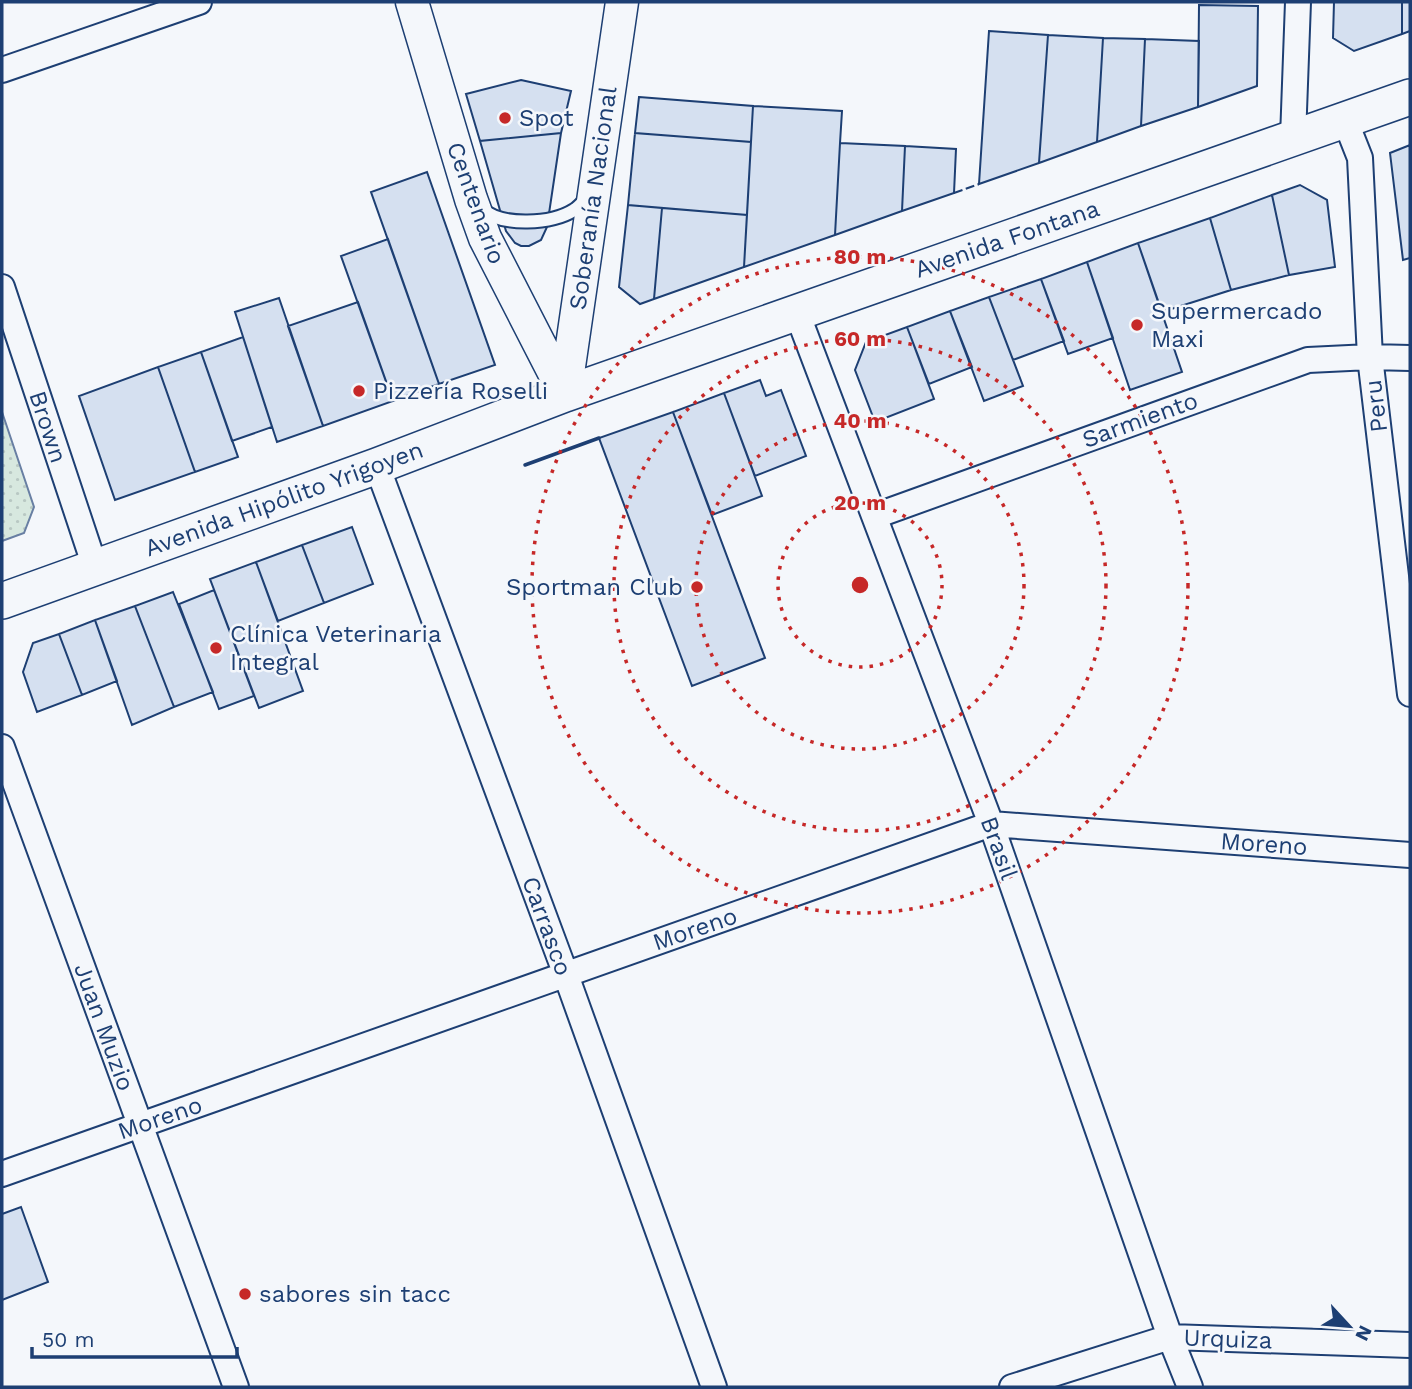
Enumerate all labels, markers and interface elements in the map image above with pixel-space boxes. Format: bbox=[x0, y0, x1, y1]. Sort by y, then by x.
street label: Soberanía Nacional bbox=[563, 84, 623, 311]
place label: Spot bbox=[519, 104, 574, 132]
marker: Spot bbox=[497, 110, 513, 126]
street label: Centenario bbox=[441, 138, 511, 268]
street label: Avenida Fontana bbox=[911, 194, 1103, 284]
text: 80 m bbox=[834, 244, 886, 269]
place label: Supermercado Maxi bbox=[1151, 297, 1322, 353]
marker: Supermercado Maxi bbox=[1129, 317, 1145, 333]
text: 60 m bbox=[834, 326, 886, 351]
place label: Pizzería Roselli bbox=[373, 377, 548, 405]
street label: Peru bbox=[1359, 378, 1393, 434]
marker: Pizzería Roselli bbox=[351, 383, 367, 399]
street label: Sarmiento bbox=[1078, 386, 1202, 454]
street label: Brown bbox=[23, 387, 73, 467]
text: 40 m bbox=[834, 408, 886, 433]
street label: Avenida Hipólito Yrigoyen bbox=[141, 436, 427, 562]
text: 20 m bbox=[834, 490, 886, 515]
place label: Sportman Club bbox=[506, 573, 683, 601]
centre of rings bbox=[848, 573, 872, 597]
marker: Sportman Club bbox=[689, 579, 705, 595]
place label: Clínica Veterinaria Integral bbox=[230, 620, 442, 676]
marker: Clínica Veterinaria Integral bbox=[208, 640, 224, 656]
street label: Brasil bbox=[975, 813, 1024, 884]
street label: Moreno bbox=[1220, 827, 1308, 861]
street label: Carrasco bbox=[516, 873, 578, 979]
street label: Moreno bbox=[649, 902, 741, 956]
street label: Juan Muzio bbox=[68, 959, 140, 1095]
street label: Moreno bbox=[114, 1091, 206, 1145]
place label: sabores sin tacc bbox=[259, 1280, 451, 1308]
marker: sabores sin tacc bbox=[237, 1286, 253, 1302]
north arrow bbox=[1314, 1291, 1384, 1361]
scale bar bbox=[32, 1316, 236, 1360]
text: N bbox=[1350, 1322, 1377, 1345]
street label: Urquiza bbox=[1183, 1323, 1273, 1355]
text: 50 m bbox=[42, 1327, 94, 1352]

